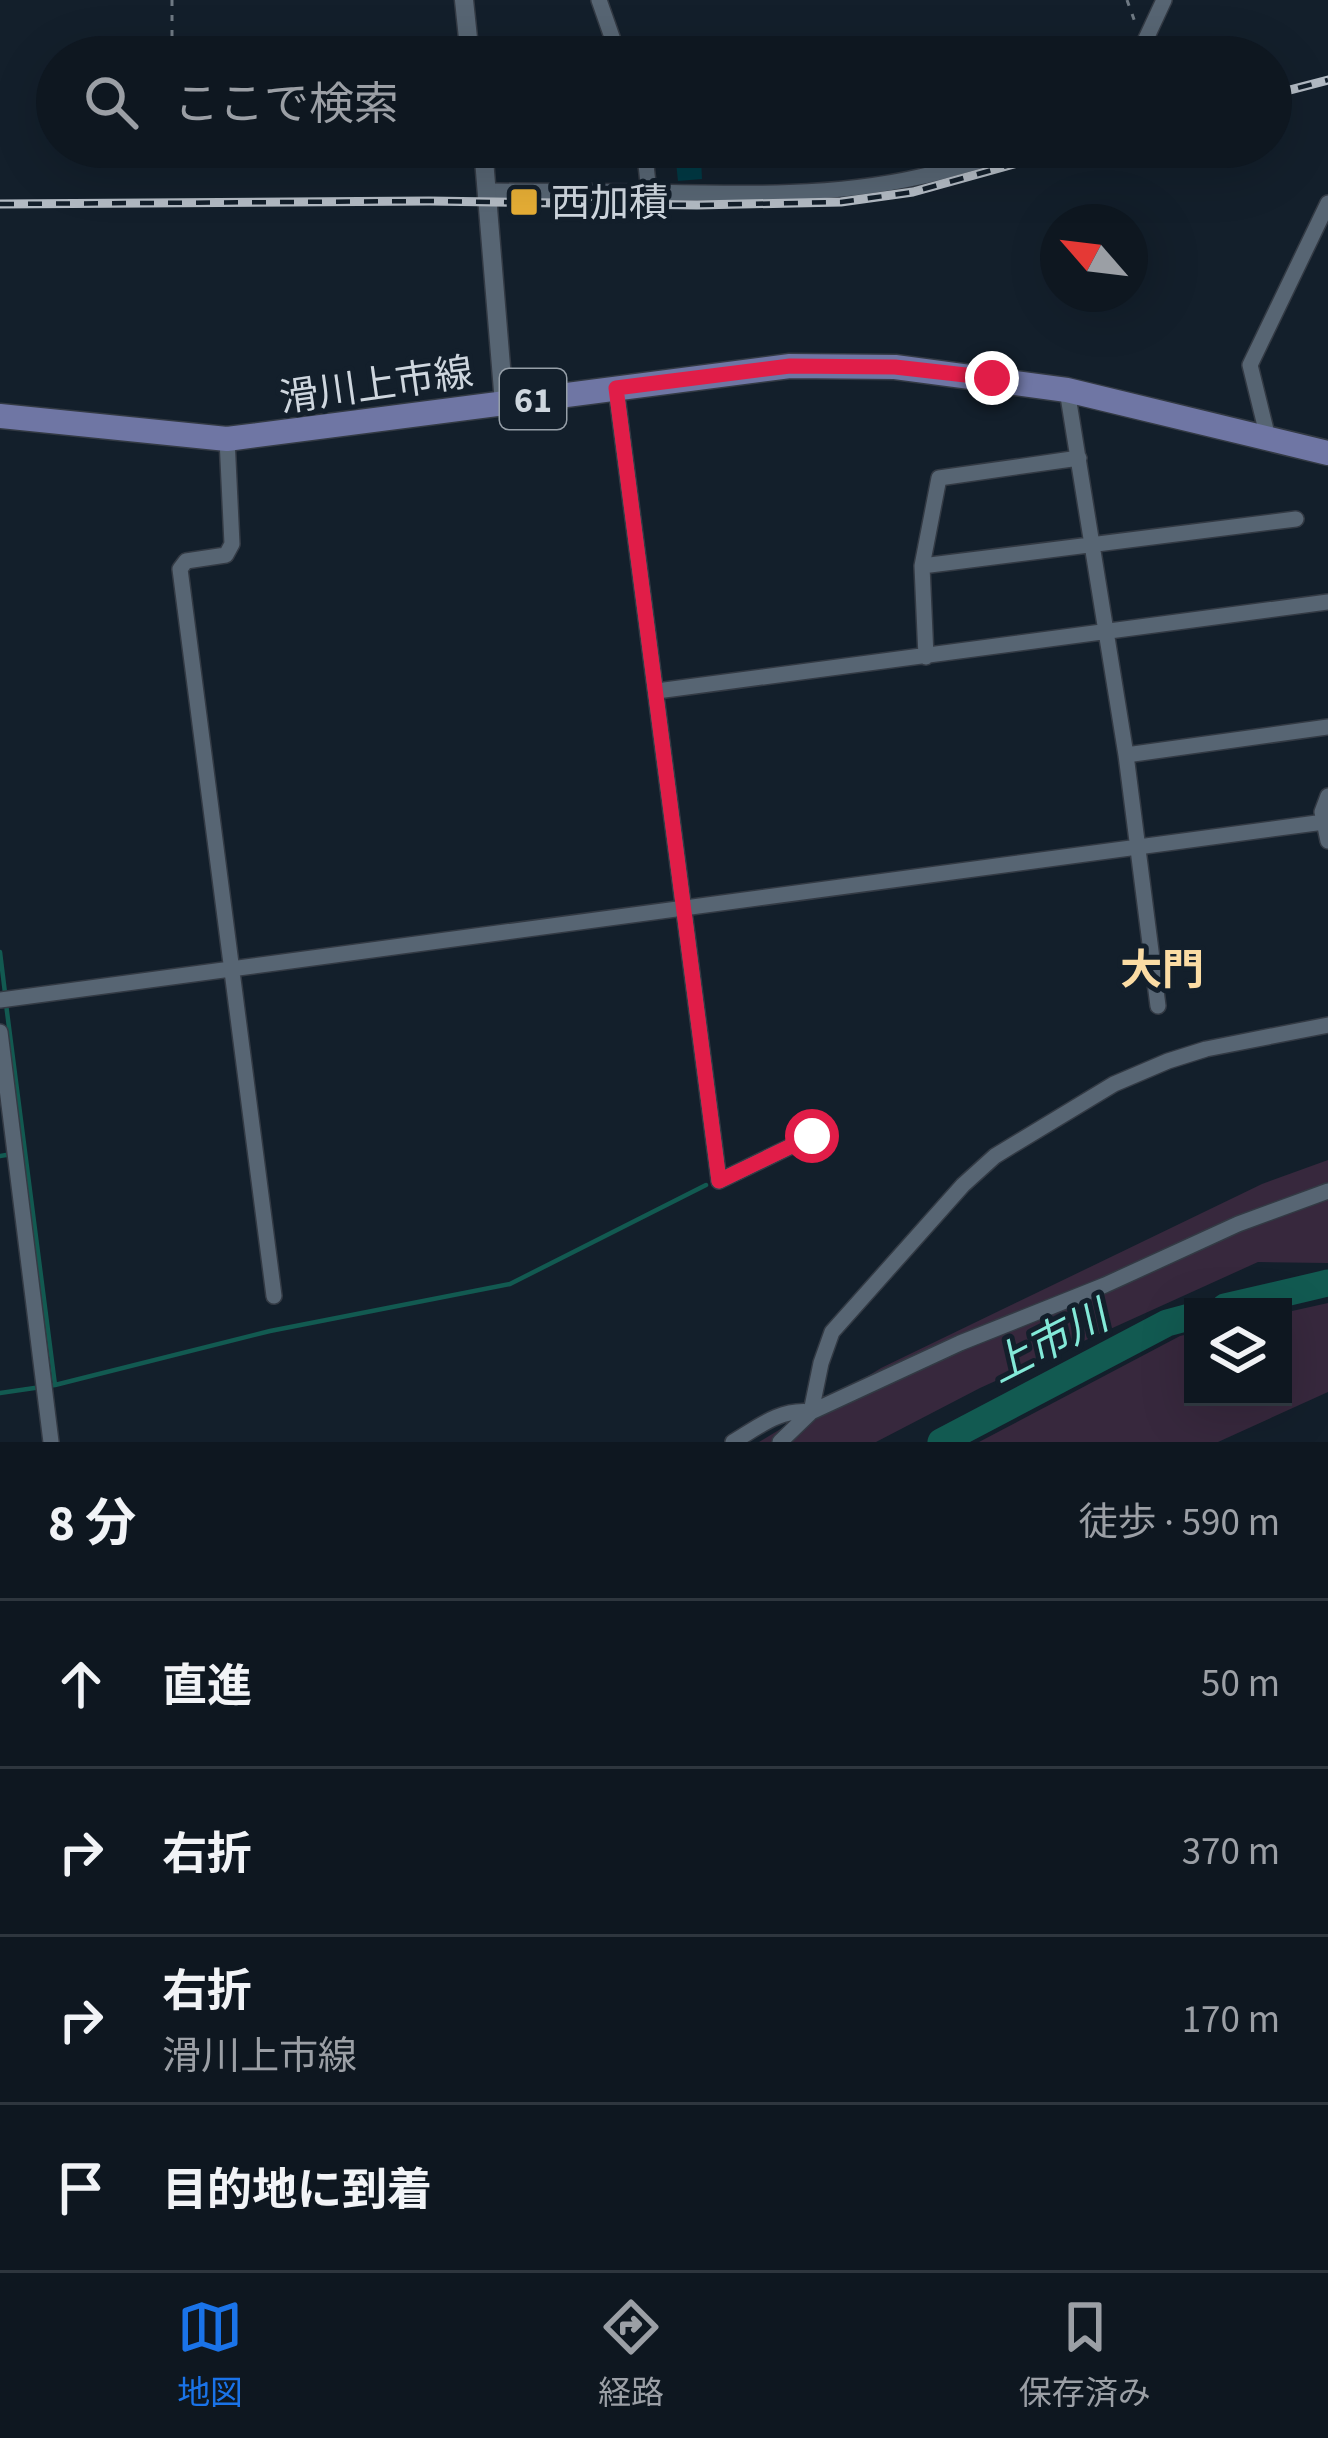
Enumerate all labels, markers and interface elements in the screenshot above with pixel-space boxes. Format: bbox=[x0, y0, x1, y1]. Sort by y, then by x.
search box bbox=[36, 36, 1292, 168]
icon: search bbox=[78, 69, 144, 135]
text: ここで検索 bbox=[174, 73, 399, 137]
place label: 西加積 bbox=[551, 176, 668, 232]
marker: 西加積 bbox=[508, 186, 540, 218]
north arrow bbox=[1040, 204, 1148, 312]
street label: 滑川上市線 bbox=[276, 345, 477, 427]
route end bbox=[965, 351, 1019, 405]
road number: 61 bbox=[500, 369, 566, 429]
district label: 大門 bbox=[1120, 941, 1204, 1001]
route start bbox=[785, 1109, 839, 1163]
water label: 上市川 bbox=[979, 1286, 1122, 1398]
map controls bbox=[1184, 1298, 1292, 1406]
button: layers bbox=[1184, 1298, 1292, 1406]
text: 8 分 bbox=[48, 1488, 136, 1560]
text: 徒歩 · 590 m bbox=[1078, 1495, 1280, 1551]
icon: ahead bbox=[48, 1651, 114, 1717]
text: 直進 bbox=[162, 1655, 252, 1719]
text: 50 m bbox=[1201, 1656, 1280, 1712]
icon: right bbox=[48, 1819, 114, 1885]
text: 右折 bbox=[162, 1823, 252, 1887]
text: 370 m bbox=[1182, 1824, 1280, 1880]
text: 右折 bbox=[162, 1960, 252, 2024]
icon: right bbox=[48, 1987, 114, 2053]
text: 170 m bbox=[1182, 1992, 1280, 2048]
text: 滑川上市線 bbox=[162, 2029, 357, 2085]
icon: arrive bbox=[48, 2155, 114, 2221]
text: 目的地に到着 bbox=[162, 2159, 432, 2223]
tab: 地図 bbox=[177, 2294, 243, 2417]
tab: 経路 bbox=[598, 2294, 664, 2417]
tab: 保存済み bbox=[1019, 2294, 1151, 2417]

